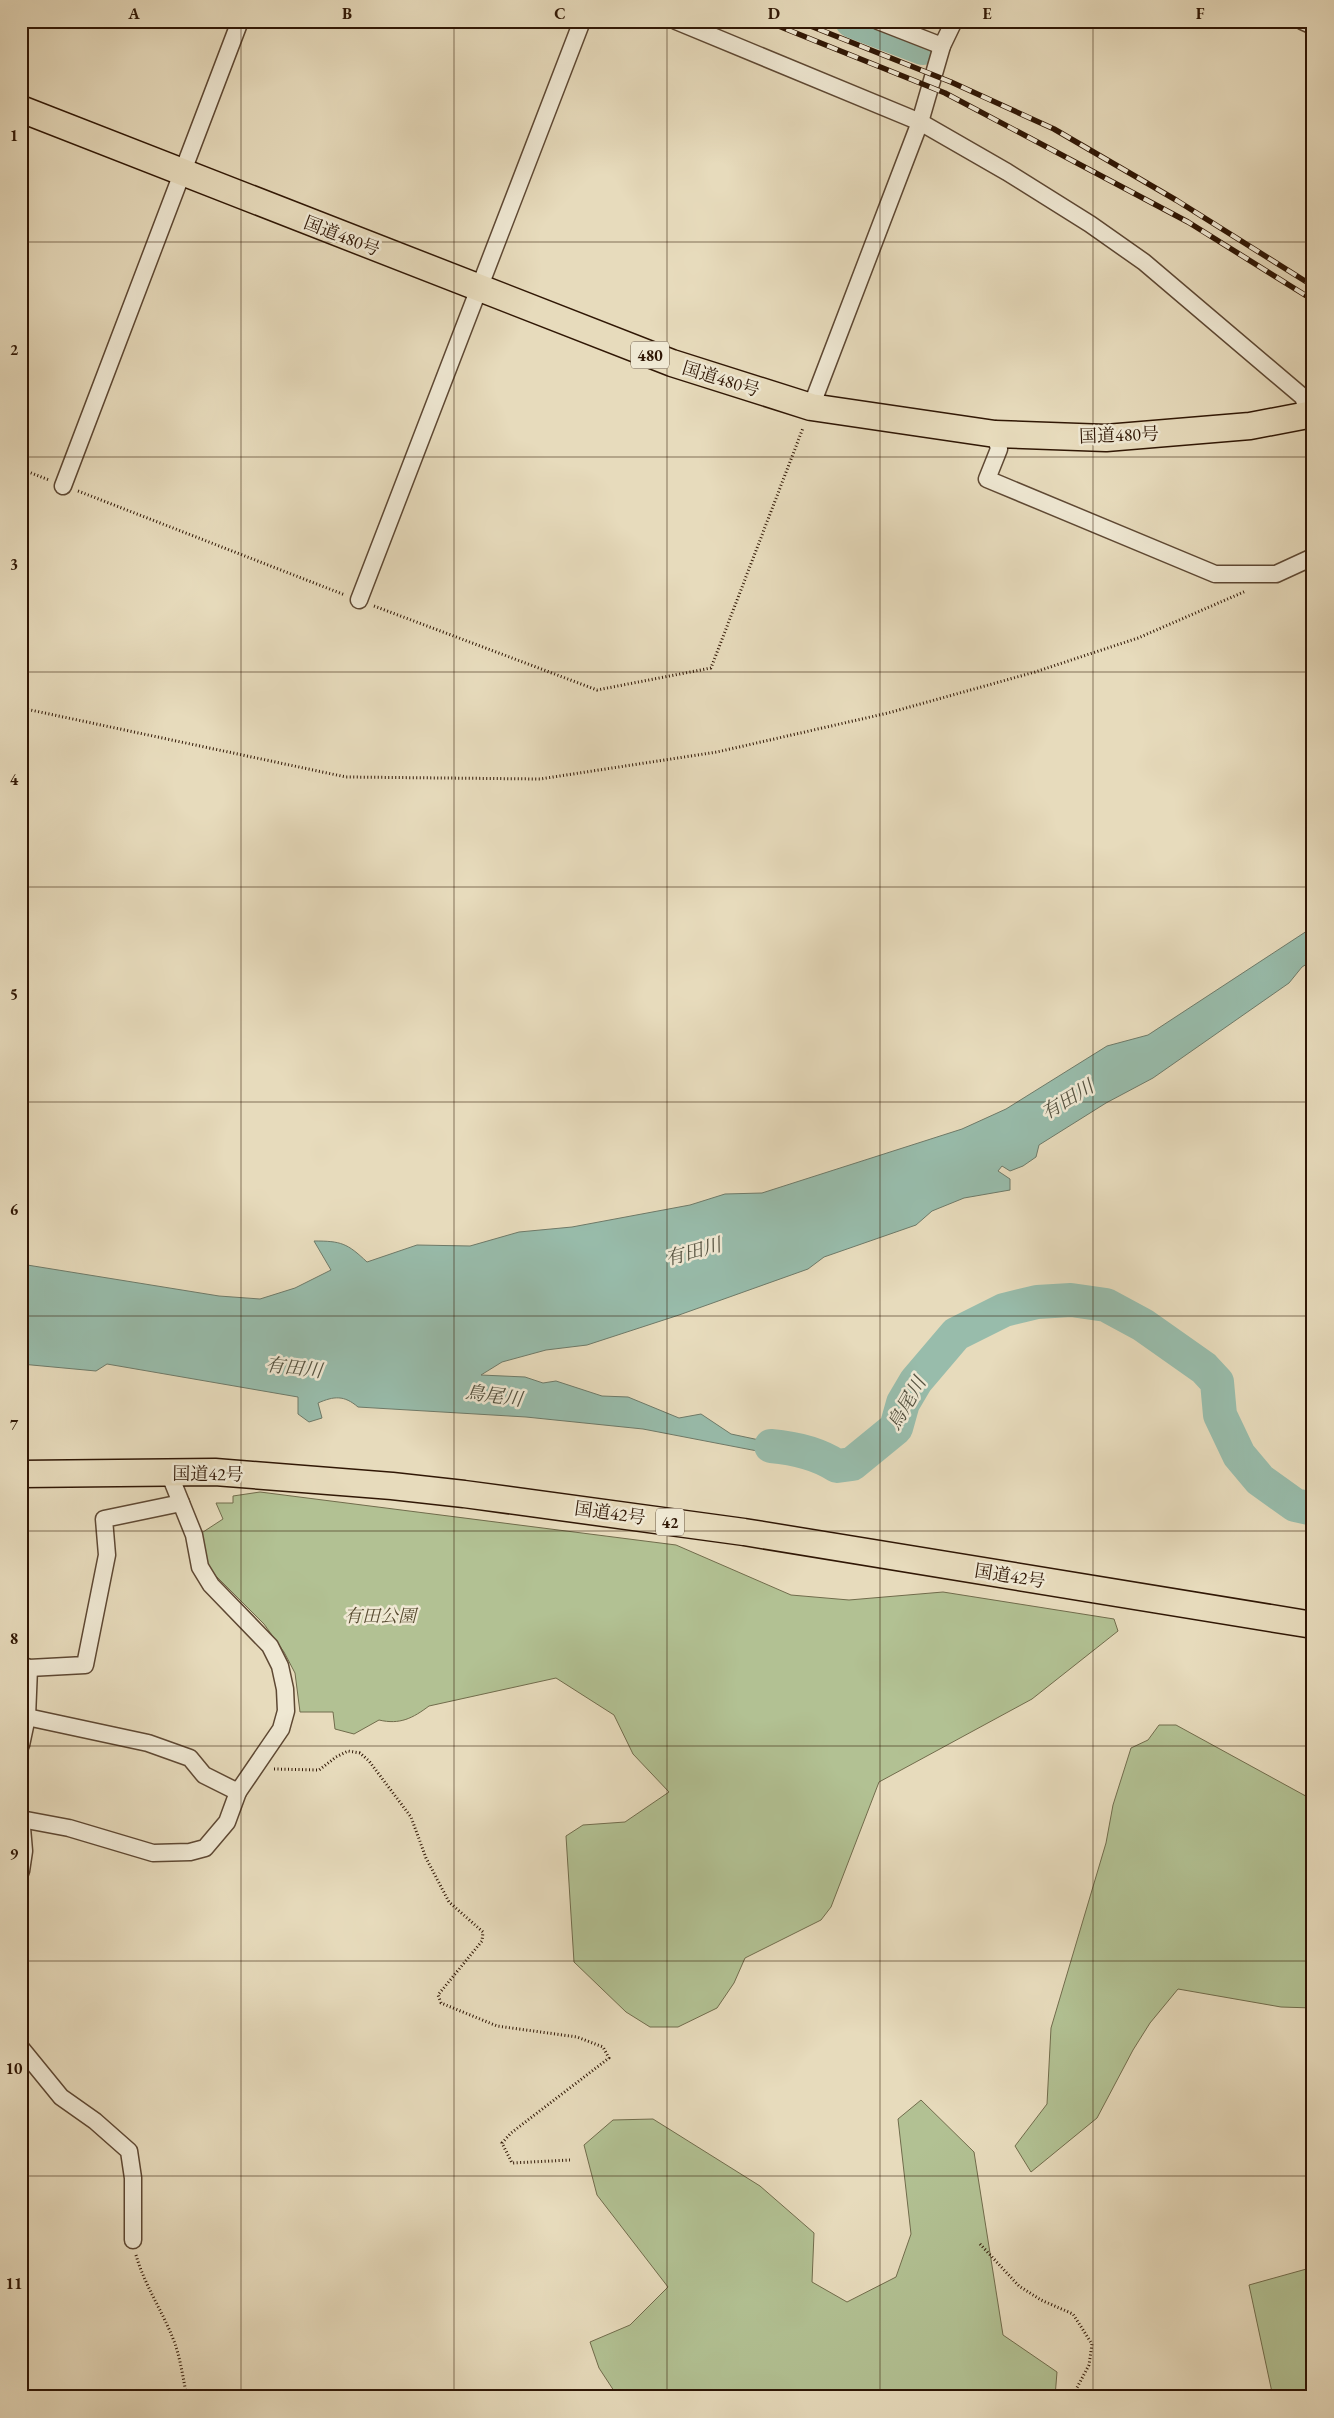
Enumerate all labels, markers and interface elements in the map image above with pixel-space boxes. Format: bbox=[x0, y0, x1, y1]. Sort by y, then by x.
text: A bbox=[127, 3, 140, 24]
text: B bbox=[342, 3, 352, 24]
text: C bbox=[554, 3, 566, 24]
text: D bbox=[768, 3, 780, 24]
text: E bbox=[982, 3, 992, 24]
text: F bbox=[1196, 3, 1205, 24]
text: 1 bbox=[10, 125, 18, 146]
street label: 国道480号 bbox=[301, 210, 384, 261]
text: 2 bbox=[10, 339, 19, 360]
road number: 480 bbox=[631, 342, 669, 368]
street label: 国道480号 bbox=[680, 356, 763, 401]
street label: 国道480号 bbox=[1079, 422, 1159, 447]
text: 3 bbox=[10, 554, 18, 575]
text: 4 bbox=[10, 769, 19, 790]
text: 5 bbox=[10, 984, 18, 1005]
water label: 有田川 bbox=[1036, 1073, 1100, 1125]
text: 6 bbox=[10, 1199, 19, 1220]
water label: 有田川 bbox=[662, 1232, 726, 1271]
water label: 有田川 bbox=[264, 1352, 326, 1384]
water label: 鳥尾川 bbox=[881, 1371, 933, 1434]
water label: 鳥尾川 bbox=[464, 1379, 526, 1412]
text: 7 bbox=[10, 1414, 19, 1435]
street label: 国道42号 bbox=[172, 1461, 244, 1486]
street label: 国道42号 bbox=[573, 1496, 647, 1529]
road number: 42 bbox=[656, 1508, 684, 1535]
street label: 国道42号 bbox=[973, 1559, 1047, 1592]
park label: 有田公園 bbox=[344, 1604, 419, 1627]
text: 8 bbox=[10, 1628, 18, 1649]
text: 9 bbox=[10, 1843, 19, 1864]
text: 10 bbox=[6, 2058, 23, 2079]
text: 11 bbox=[6, 2273, 22, 2294]

